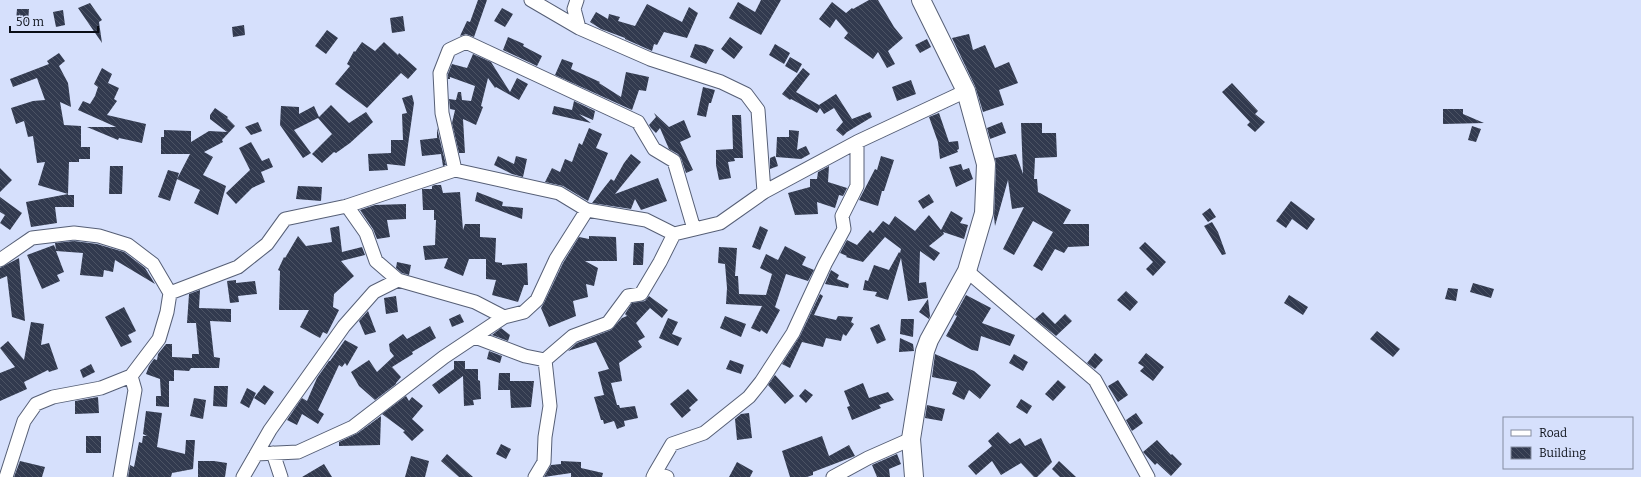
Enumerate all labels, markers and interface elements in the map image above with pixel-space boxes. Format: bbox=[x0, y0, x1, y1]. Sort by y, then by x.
scale bar bbox=[10, 8, 98, 34]
text: 50 m bbox=[16, 15, 45, 29]
legend bbox=[1503, 417, 1633, 469]
text: Road bbox=[1539, 426, 1567, 440]
text: Building bbox=[1539, 446, 1586, 460]

